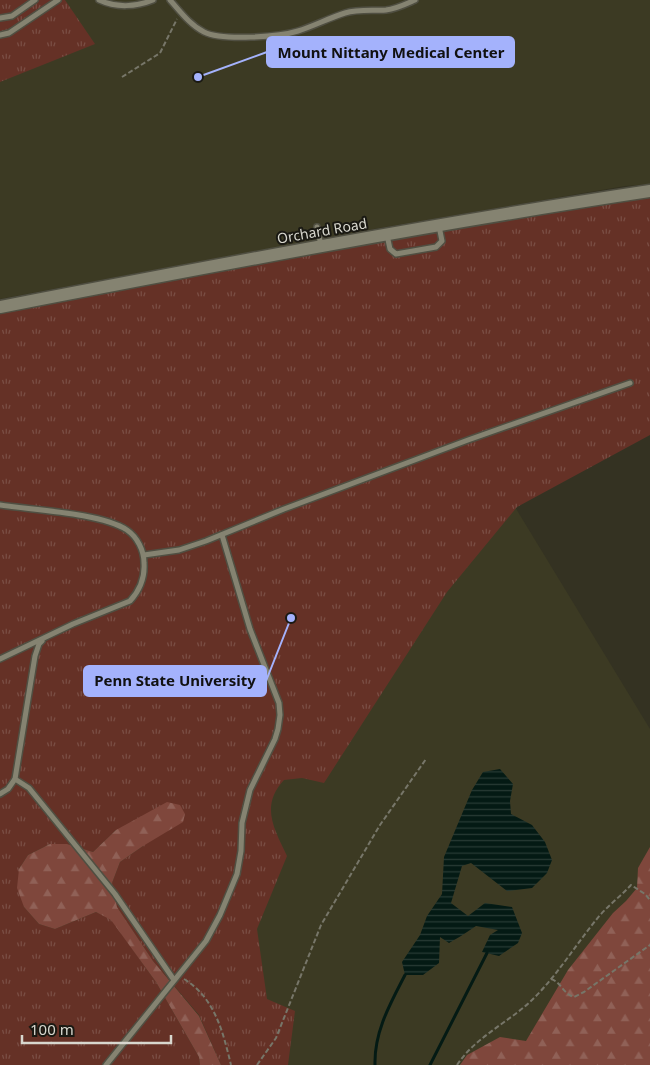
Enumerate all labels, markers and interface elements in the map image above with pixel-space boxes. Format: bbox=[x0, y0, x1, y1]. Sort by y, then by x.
callout: Mount Nittany Medical Center bbox=[267, 37, 514, 67]
text: Mount Nittany Medical Center bbox=[278, 42, 505, 62]
street label: Orchard Road bbox=[275, 213, 368, 248]
callout: Penn State University bbox=[84, 666, 266, 696]
text: Penn State University bbox=[94, 670, 256, 690]
scale bar bbox=[22, 1012, 171, 1044]
text: 100 m bbox=[30, 1019, 74, 1039]

